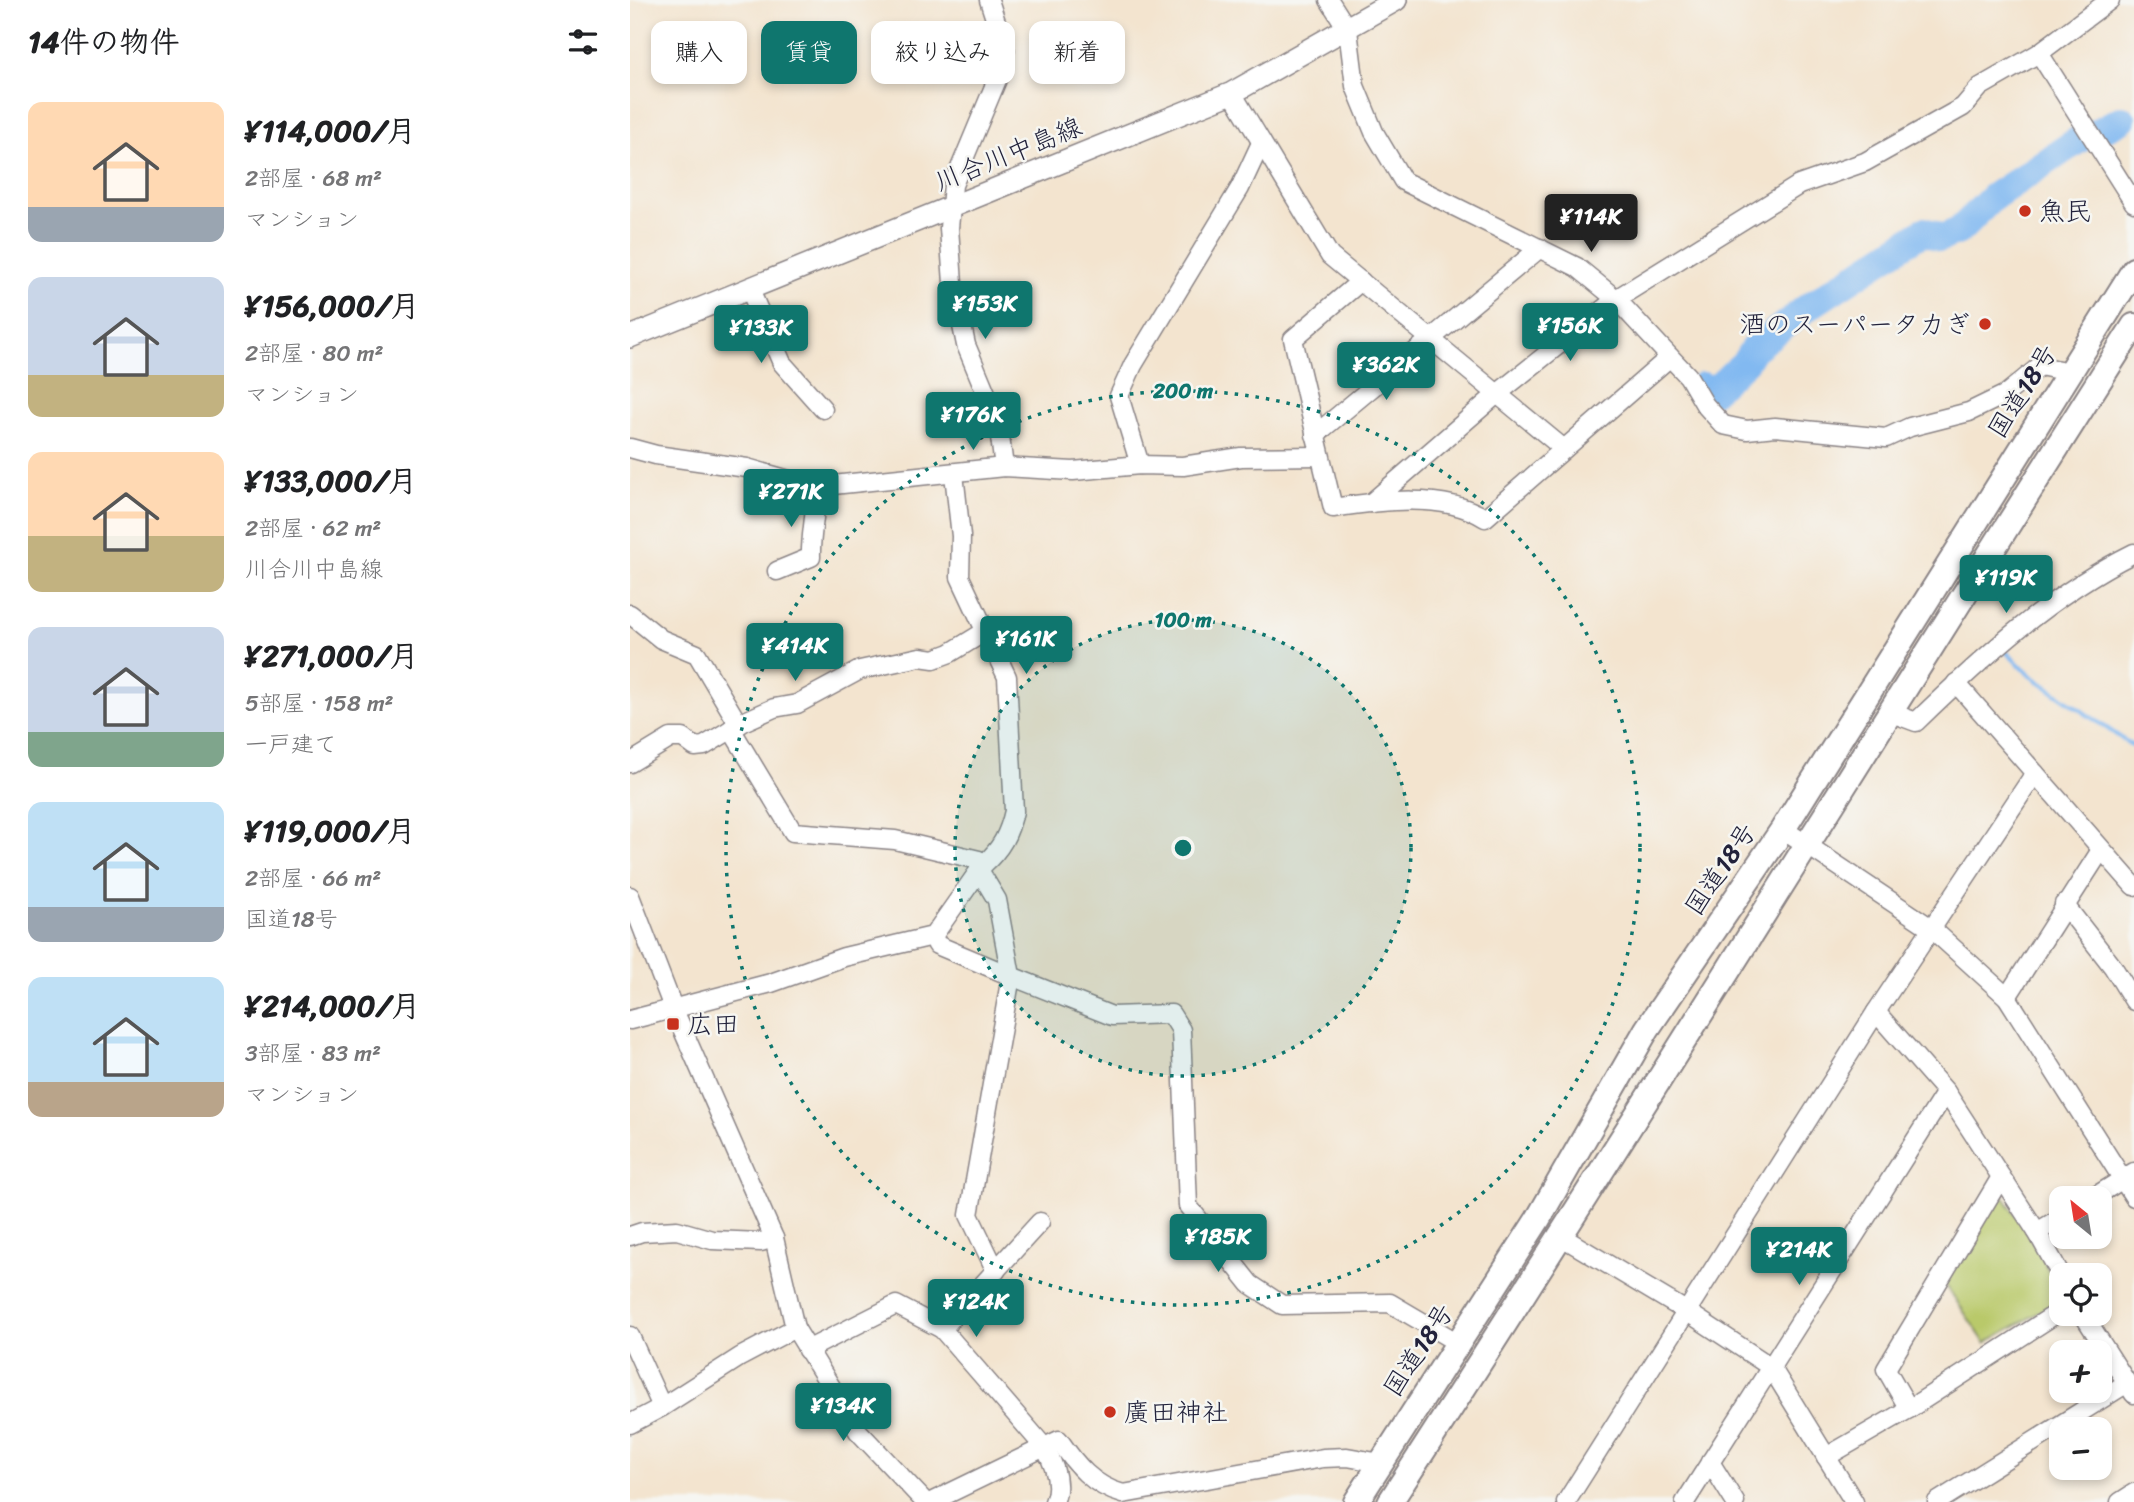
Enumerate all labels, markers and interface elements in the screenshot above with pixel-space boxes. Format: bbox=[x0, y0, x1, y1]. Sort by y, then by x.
text: 14件の物件 bbox=[28, 15, 180, 69]
chip: 購入 bbox=[651, 21, 747, 84]
chip: 賃貸 bbox=[761, 21, 857, 84]
chip: 絞り込み bbox=[871, 21, 1015, 84]
chip: 新着 bbox=[1029, 21, 1125, 84]
icon: filters bbox=[564, 23, 602, 61]
street label: 川合川中島線 bbox=[927, 103, 1089, 205]
text: ¥114,000/月 bbox=[245, 104, 416, 158]
icon: home bbox=[84, 130, 168, 214]
text: 2部屋 · 68 m² bbox=[245, 158, 382, 199]
place label: 魚民 bbox=[2039, 188, 2091, 234]
pin: ¥114K bbox=[1542, 194, 1640, 254]
text: ¥114K bbox=[1561, 196, 1621, 237]
text: マンション bbox=[245, 199, 359, 240]
marker: 魚民 bbox=[2017, 203, 2033, 219]
text: ¥156,000/月 bbox=[245, 279, 420, 333]
pin: ¥153K bbox=[936, 282, 1034, 341]
text: ¥153K bbox=[953, 283, 1017, 324]
place label: 酒のスーパータカぎ bbox=[1739, 301, 1971, 347]
pin: ¥156K bbox=[1521, 304, 1619, 363]
icon: home bbox=[84, 305, 168, 389]
text: ¥156K bbox=[1538, 305, 1602, 346]
pin: ¥133K bbox=[712, 306, 810, 365]
text: ¥133K bbox=[730, 307, 792, 348]
marker: 酒のスーパータカぎ bbox=[1977, 316, 1993, 332]
text: 2部屋 · 80 m² bbox=[245, 333, 383, 374]
street label: 国道18号 bbox=[1975, 334, 2069, 448]
pin: ¥362K bbox=[1337, 342, 1435, 402]
text: ¥362K bbox=[1353, 344, 1419, 385]
text: 200 m bbox=[1152, 372, 1214, 410]
text: マンション bbox=[245, 374, 359, 415]
pin: ¥176K bbox=[924, 392, 1022, 452]
text: ¥176K bbox=[942, 394, 1004, 435]
text: ¥133,000/月 bbox=[245, 454, 417, 508]
pin: ¥271K bbox=[742, 470, 840, 529]
text: ¥271K bbox=[759, 471, 823, 512]
icon: home bbox=[84, 480, 168, 564]
text: 2部屋 · 62 m² bbox=[245, 508, 381, 549]
text: 川合川中島線 bbox=[245, 549, 383, 590]
pin: ¥119K bbox=[1957, 556, 2055, 615]
text: ¥119K bbox=[1976, 557, 2036, 598]
text: 100 m bbox=[1154, 601, 1212, 639]
pin: ¥161K bbox=[977, 616, 1075, 676]
text: ¥161K bbox=[996, 618, 1056, 659]
pin: ¥414K bbox=[746, 624, 844, 683]
text: ¥414K bbox=[762, 625, 828, 666]
text: ¥271,000/月 bbox=[245, 629, 419, 683]
icon: home bbox=[84, 655, 168, 739]
text: 5部屋 · 158 m² bbox=[245, 683, 394, 724]
text: 一戸建て bbox=[245, 724, 337, 765]
text: ¥119,000/月 bbox=[245, 804, 416, 858]
street label: 国道18号 bbox=[1672, 813, 1768, 925]
icon: home bbox=[84, 830, 168, 914]
centre of rings bbox=[1171, 836, 1195, 860]
text: 2部屋 · 66 m² bbox=[245, 858, 381, 899]
text: 国道18号 bbox=[245, 899, 338, 940]
text: ¥214,000/月 bbox=[245, 979, 420, 1033]
place label: 広田 bbox=[687, 1001, 739, 1047]
icon: home bbox=[84, 1005, 168, 1089]
marker: 広田 bbox=[665, 1016, 681, 1032]
text: 3部屋 · 83 m² bbox=[245, 1033, 381, 1074]
text: マンション bbox=[245, 1074, 359, 1115]
north arrow bbox=[2049, 1186, 2112, 1250]
map controls bbox=[2049, 1186, 2112, 1480]
pin: ¥185K bbox=[1169, 1214, 1267, 1274]
text: ¥185K bbox=[1186, 1216, 1250, 1257]
pin: ¥214K bbox=[1750, 1228, 1848, 1287]
text: ¥214K bbox=[1767, 1229, 1831, 1270]
button: locate bbox=[2049, 1263, 2112, 1326]
pin: ¥124K bbox=[927, 1280, 1025, 1339]
text: ¥124K bbox=[944, 1281, 1008, 1322]
street label: 国道18号 bbox=[1370, 1294, 1466, 1406]
button: + bbox=[2049, 1340, 2112, 1403]
pin: ¥134K bbox=[794, 1384, 892, 1443]
text: ¥134K bbox=[811, 1385, 875, 1426]
place label: 廣田神社 bbox=[1124, 1389, 1228, 1435]
marker: 廣田神社 bbox=[1102, 1404, 1118, 1420]
button: − bbox=[2049, 1417, 2112, 1480]

